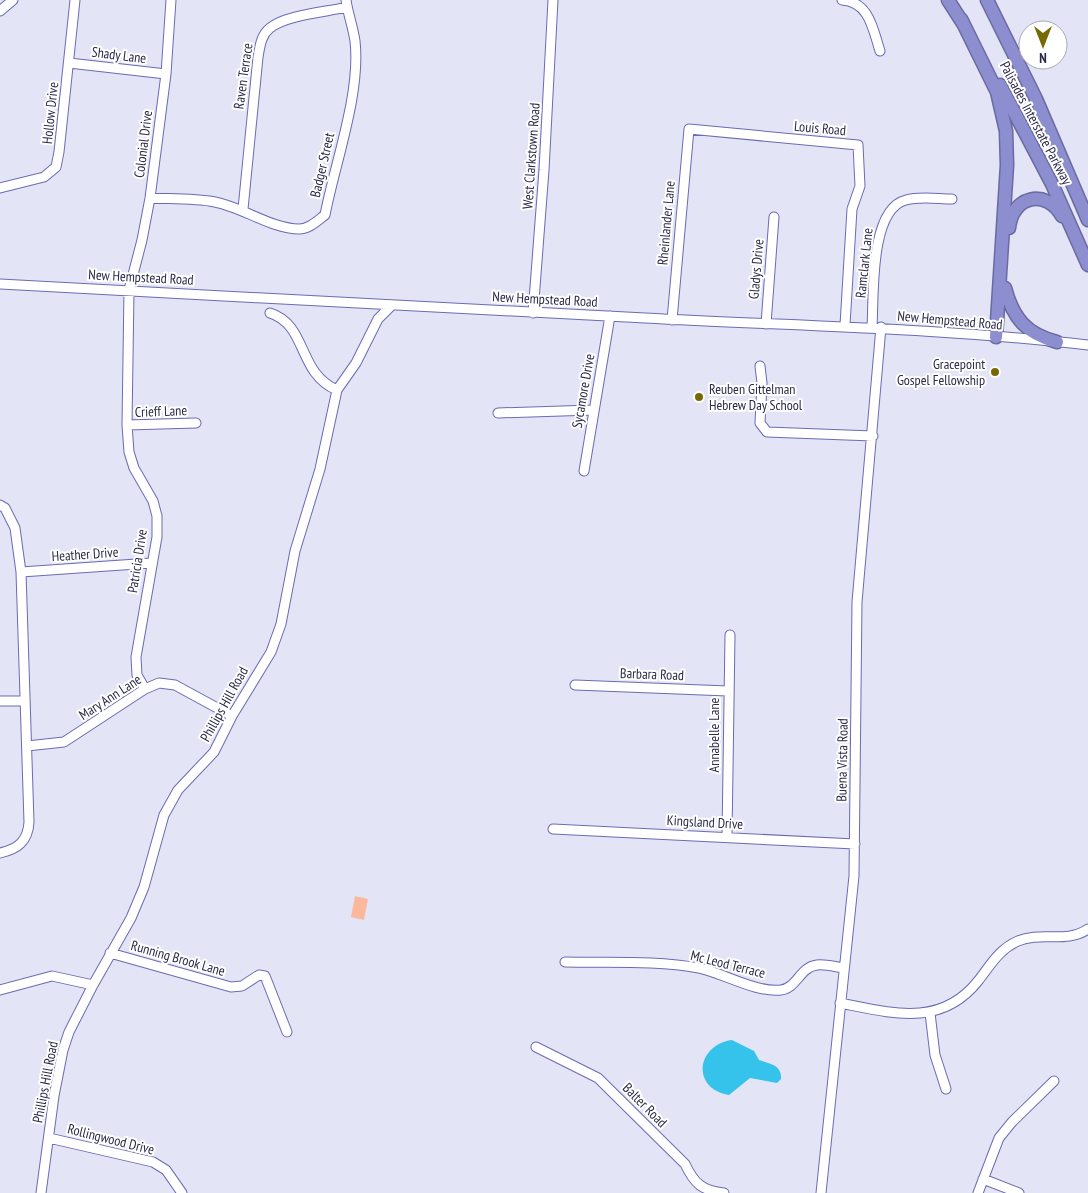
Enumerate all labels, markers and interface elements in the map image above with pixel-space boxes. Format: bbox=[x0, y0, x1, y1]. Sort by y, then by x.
north arrow bbox=[1018, 20, 1068, 70]
street label: Raven Terrace bbox=[229, 42, 257, 110]
street label: Shady Lane bbox=[91, 43, 147, 67]
text: N bbox=[1039, 49, 1047, 67]
street label: Palisades Interstate Parkway bbox=[996, 58, 1076, 188]
street label: Hollow Drive bbox=[38, 81, 62, 145]
street label: West Clarkstown Road bbox=[518, 102, 544, 210]
street label: Colonial Drive bbox=[130, 109, 156, 179]
street label: Louis Road bbox=[793, 117, 847, 139]
street label: Badger Street bbox=[306, 131, 338, 199]
street label: Rheinlander Lane bbox=[653, 180, 679, 266]
street label: Ramclark Lane bbox=[851, 227, 877, 299]
street label: Gladys Drive bbox=[744, 238, 768, 300]
street label: New Hempstead Road bbox=[88, 265, 194, 289]
street label: New Hempstead Road bbox=[492, 287, 598, 311]
street label: New Hempstead Road bbox=[897, 306, 1003, 334]
street label: Sycamore Drive bbox=[568, 352, 598, 430]
place label: Gracepoint Gospel Fellowship bbox=[897, 355, 985, 389]
marker: Gracepoint Gospel Fellowship bbox=[989, 366, 1001, 378]
place label: Reuben Gittelman Hebrew Day School bbox=[709, 380, 803, 414]
marker: Reuben Gittelman Hebrew Day School bbox=[693, 391, 705, 403]
street label: Crieff Lane bbox=[135, 401, 188, 421]
street label: Patricia Drive bbox=[123, 528, 151, 594]
street label: Heather Drive bbox=[51, 543, 119, 565]
street label: Phillips Hill Road bbox=[196, 663, 252, 745]
street label: Barbara Road bbox=[620, 664, 684, 684]
street label: Mary Ann Lane bbox=[75, 670, 145, 724]
street label: Annabelle Lane bbox=[705, 697, 723, 772]
street label: Buena Vista Road bbox=[832, 718, 852, 802]
street label: Kingsland Drive bbox=[666, 811, 744, 833]
street label: Running Brook Lane bbox=[129, 936, 227, 980]
street label: Mc Leod Terrace bbox=[689, 946, 768, 982]
street label: Phillips Hill Road bbox=[28, 1040, 62, 1124]
street label: Balter Road bbox=[619, 1079, 671, 1131]
street label: Rollingwood Drive bbox=[66, 1120, 156, 1159]

